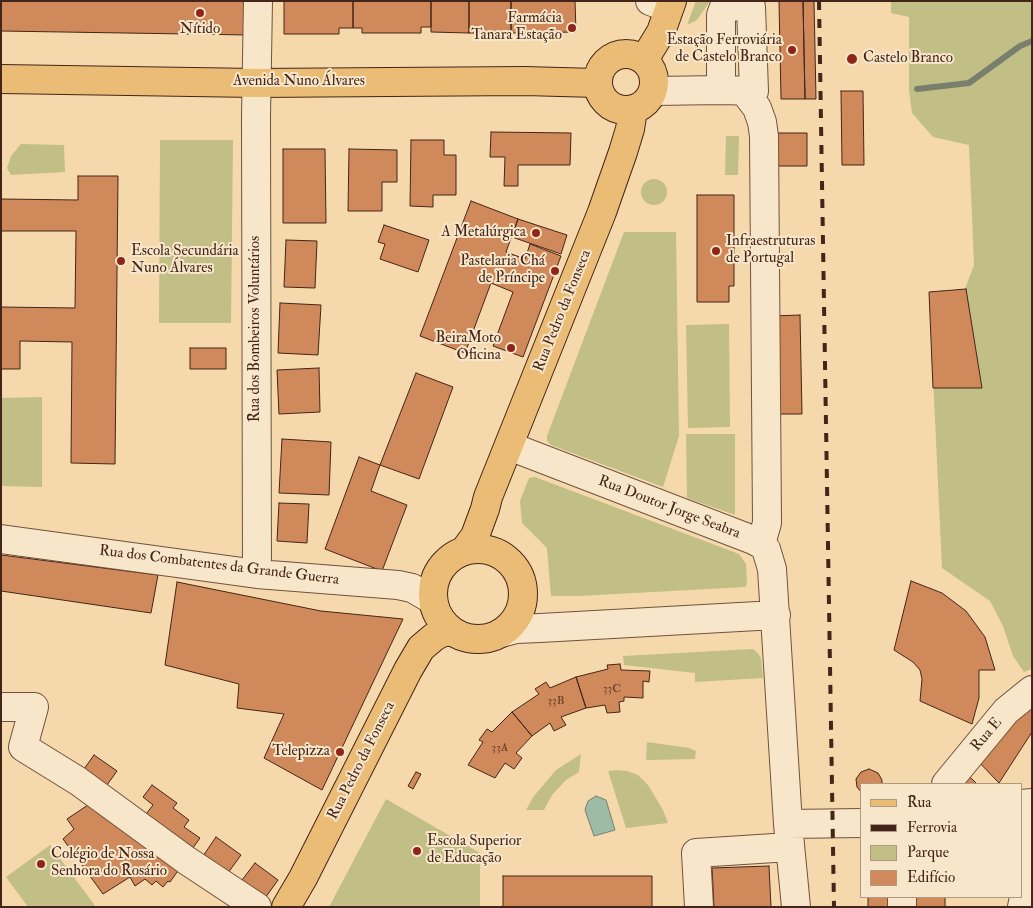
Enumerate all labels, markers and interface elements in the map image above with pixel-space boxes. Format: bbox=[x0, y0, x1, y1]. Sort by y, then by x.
marker: Nítido bbox=[194, 7, 206, 19]
place label: Farmácia Tanara Estação bbox=[471, 10, 562, 45]
place label: Nítido bbox=[180, 21, 220, 39]
marker: Farmácia Tanara Estação bbox=[566, 22, 578, 34]
place label: Estação Ferroviária de Castelo Branco bbox=[667, 32, 782, 67]
marker: Estação Ferroviária de Castelo Branco bbox=[786, 44, 798, 56]
place label: Castelo Branco bbox=[863, 50, 953, 68]
marker: Castelo Branco bbox=[845, 52, 859, 66]
street label: Avenida Nuno Álvares bbox=[233, 73, 365, 91]
place label: A Metalúrgica bbox=[441, 224, 526, 242]
marker: A Metalúrgica bbox=[530, 227, 542, 239]
place label: Infraestruturas de Portugal bbox=[726, 233, 816, 268]
street label: Rua dos Bombeiros Voluntários bbox=[247, 236, 265, 422]
place label: Escola Secundária Nuno Álvares bbox=[131, 243, 239, 278]
marker: Infraestruturas de Portugal bbox=[710, 245, 722, 257]
street label: Rua Pedro da Fonseca bbox=[530, 247, 596, 375]
place label: Pastelaria Chá de Príncipe bbox=[460, 253, 545, 288]
marker: Escola Secundária Nuno Álvares bbox=[115, 255, 127, 267]
marker: Pastelaria Chá de Príncipe bbox=[549, 265, 561, 277]
place label: BeiraMoto Oficina bbox=[436, 330, 501, 365]
marker: BeiraMoto Oficina bbox=[505, 342, 517, 354]
street label: Rua Doutor Jorge Seabra bbox=[595, 473, 743, 543]
street label: Rua dos Combatentes da Grande Guerra bbox=[98, 542, 340, 590]
house number: 33C bbox=[603, 682, 621, 696]
house number: 33B bbox=[547, 694, 565, 708]
street label: Rua Pedro da Fonseca bbox=[324, 699, 400, 823]
street label: Rua E bbox=[968, 714, 1006, 756]
house number: 33A bbox=[492, 741, 508, 755]
place label: Telepizza bbox=[272, 743, 330, 761]
marker: Telepizza bbox=[334, 746, 346, 758]
legend bbox=[860, 783, 1023, 898]
text: Rua bbox=[907, 793, 932, 812]
text: Ferrovia bbox=[907, 818, 957, 837]
place label: Escola Superior de Educação bbox=[427, 833, 521, 868]
text: Parque bbox=[907, 843, 949, 862]
marker: Escola Superior de Educação bbox=[411, 845, 423, 857]
place label: Colégio de Nossa Senhora do Rosário bbox=[51, 846, 167, 881]
marker: Colégio de Nossa Senhora do Rosário bbox=[35, 858, 47, 870]
text: Edifício bbox=[907, 868, 955, 887]

